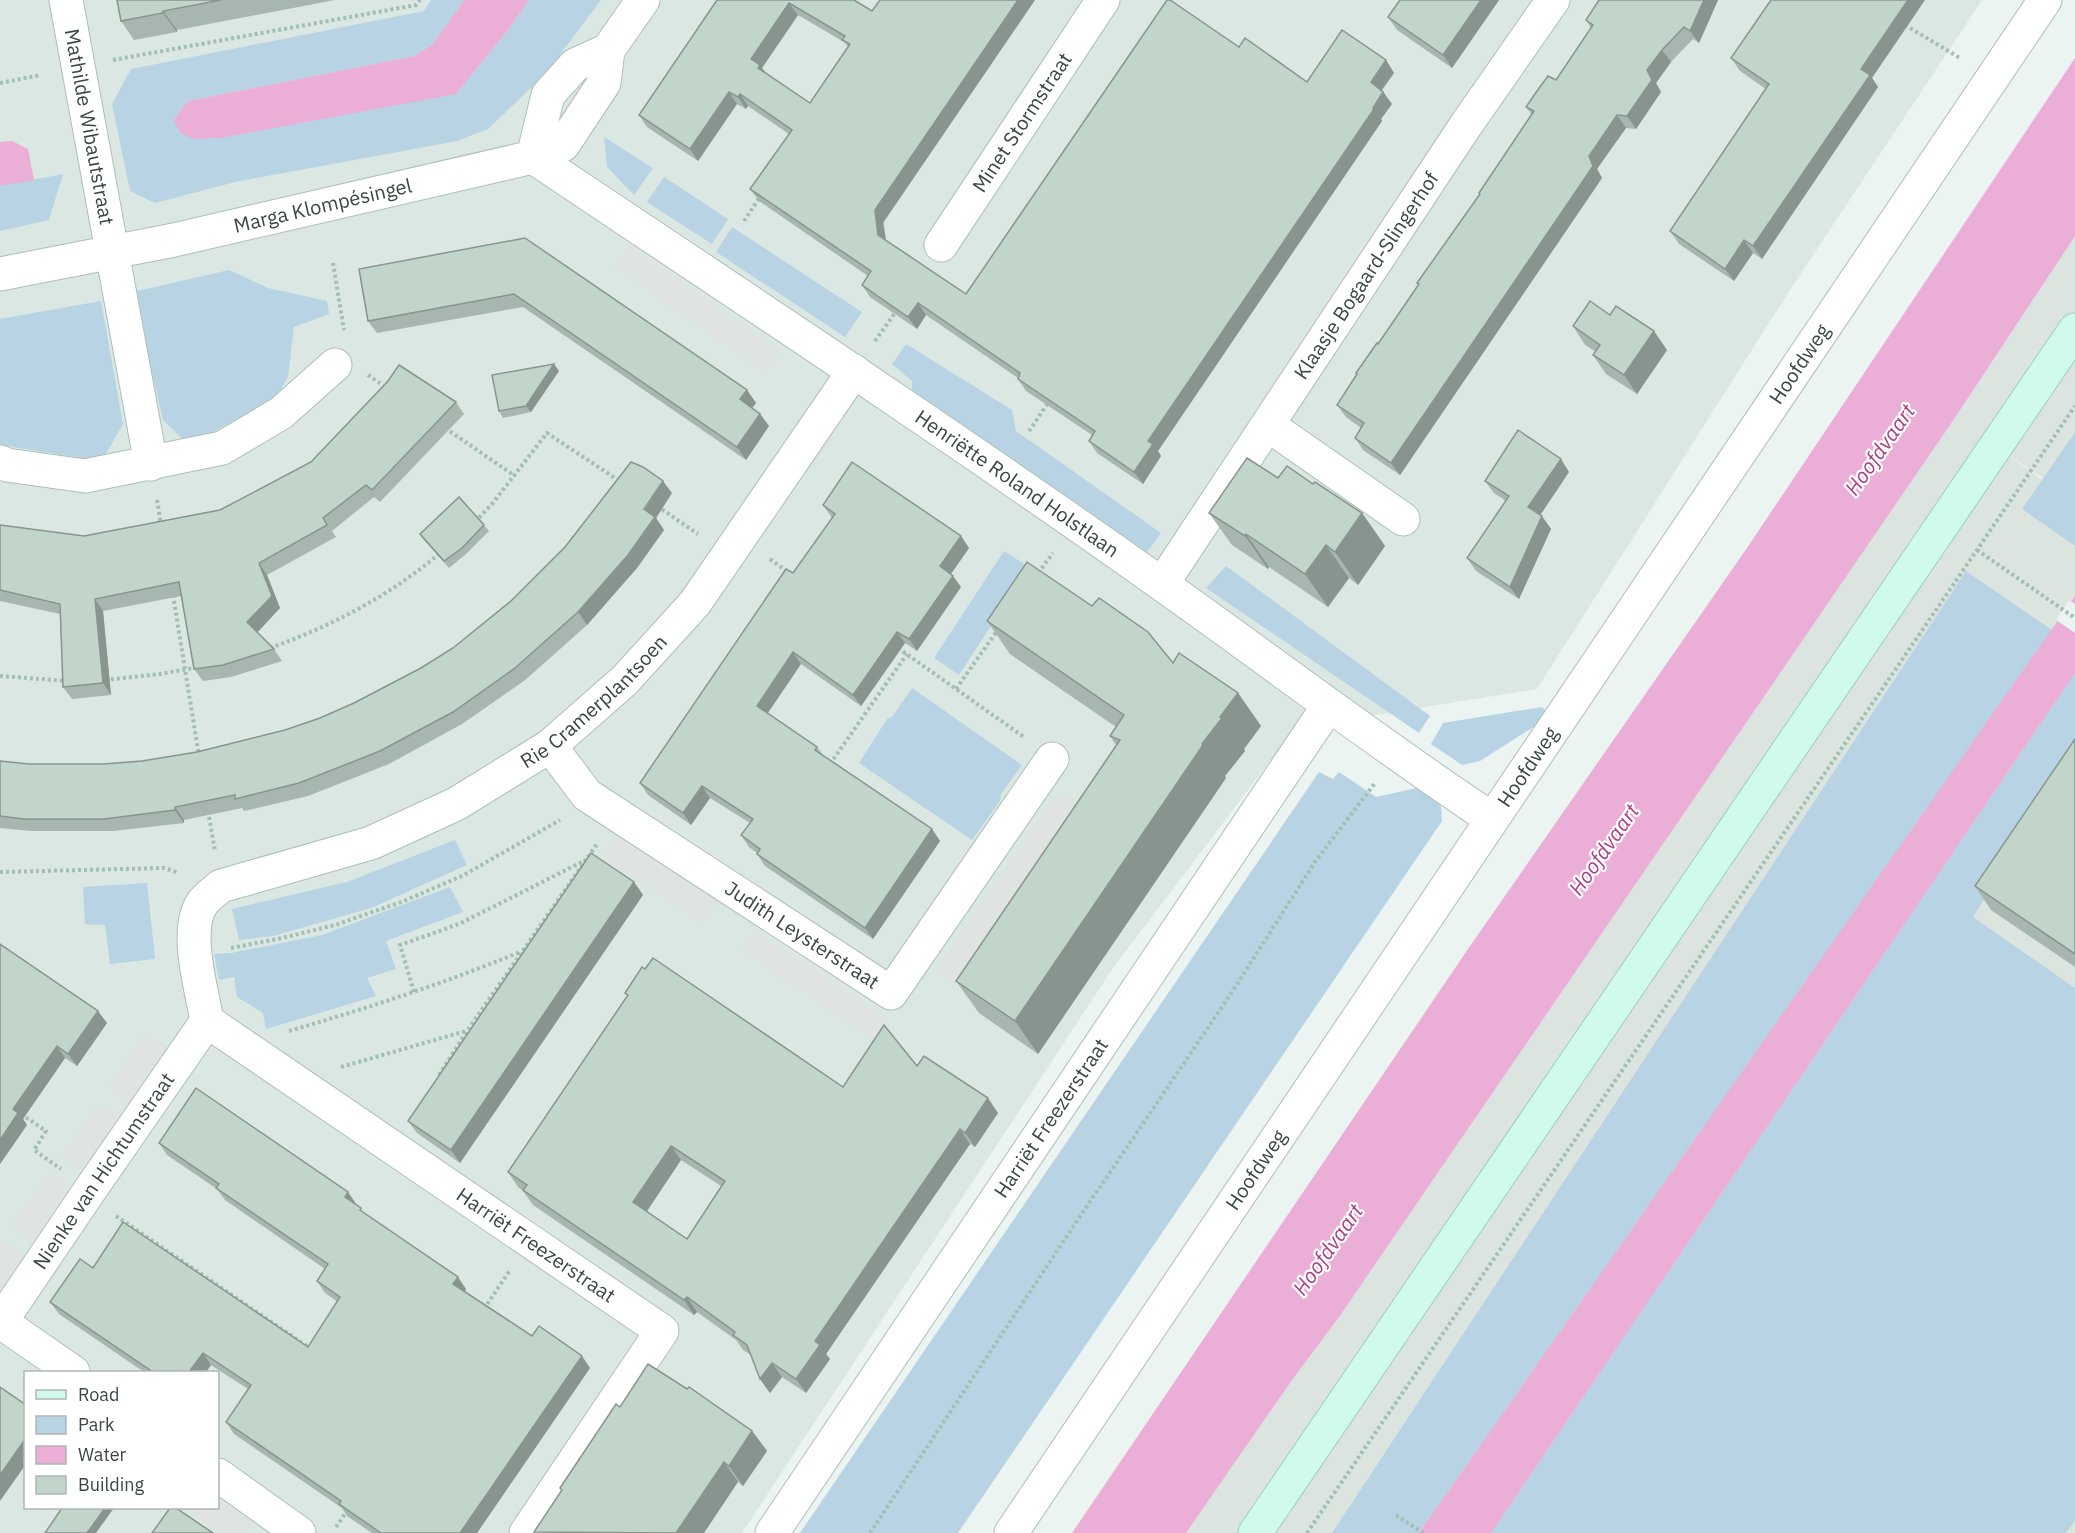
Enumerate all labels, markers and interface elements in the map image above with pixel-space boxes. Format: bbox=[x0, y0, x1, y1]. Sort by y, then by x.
street label: Mathilde Wibautstraat bbox=[59, 27, 121, 227]
street label: Minet Stormstraat bbox=[966, 47, 1078, 197]
street label: Klaasje Bogaard-Slingerhof bbox=[1287, 166, 1445, 384]
street label: Marga Klompésingel bbox=[231, 171, 414, 239]
street label: Hoofdweg bbox=[1762, 318, 1836, 409]
water label: Hoofdvaart bbox=[1838, 397, 1921, 500]
street label: Henriëtte Roland Holstlaan bbox=[910, 403, 1125, 563]
street label: Rie Cramerplantsoen bbox=[515, 629, 673, 774]
street label: Hoofdweg bbox=[1491, 721, 1564, 812]
water label: Hoofdvaart bbox=[1562, 797, 1645, 900]
street label: Judith Leysterstraat bbox=[720, 874, 885, 995]
street label: Harriët Freezerstraat bbox=[987, 1033, 1114, 1203]
street label: Nienke van Hichtumstraat bbox=[26, 1067, 180, 1274]
street label: Hoofdweg bbox=[1219, 1124, 1292, 1215]
street label: Harriët Freezerstraat bbox=[451, 1181, 621, 1308]
water label: Hoofdvaart bbox=[1286, 1197, 1369, 1300]
legend bbox=[24, 1371, 219, 1509]
text: Road bbox=[78, 1383, 119, 1406]
text: Park bbox=[78, 1413, 115, 1436]
text: Water bbox=[78, 1443, 127, 1466]
text: Building bbox=[78, 1473, 145, 1496]

